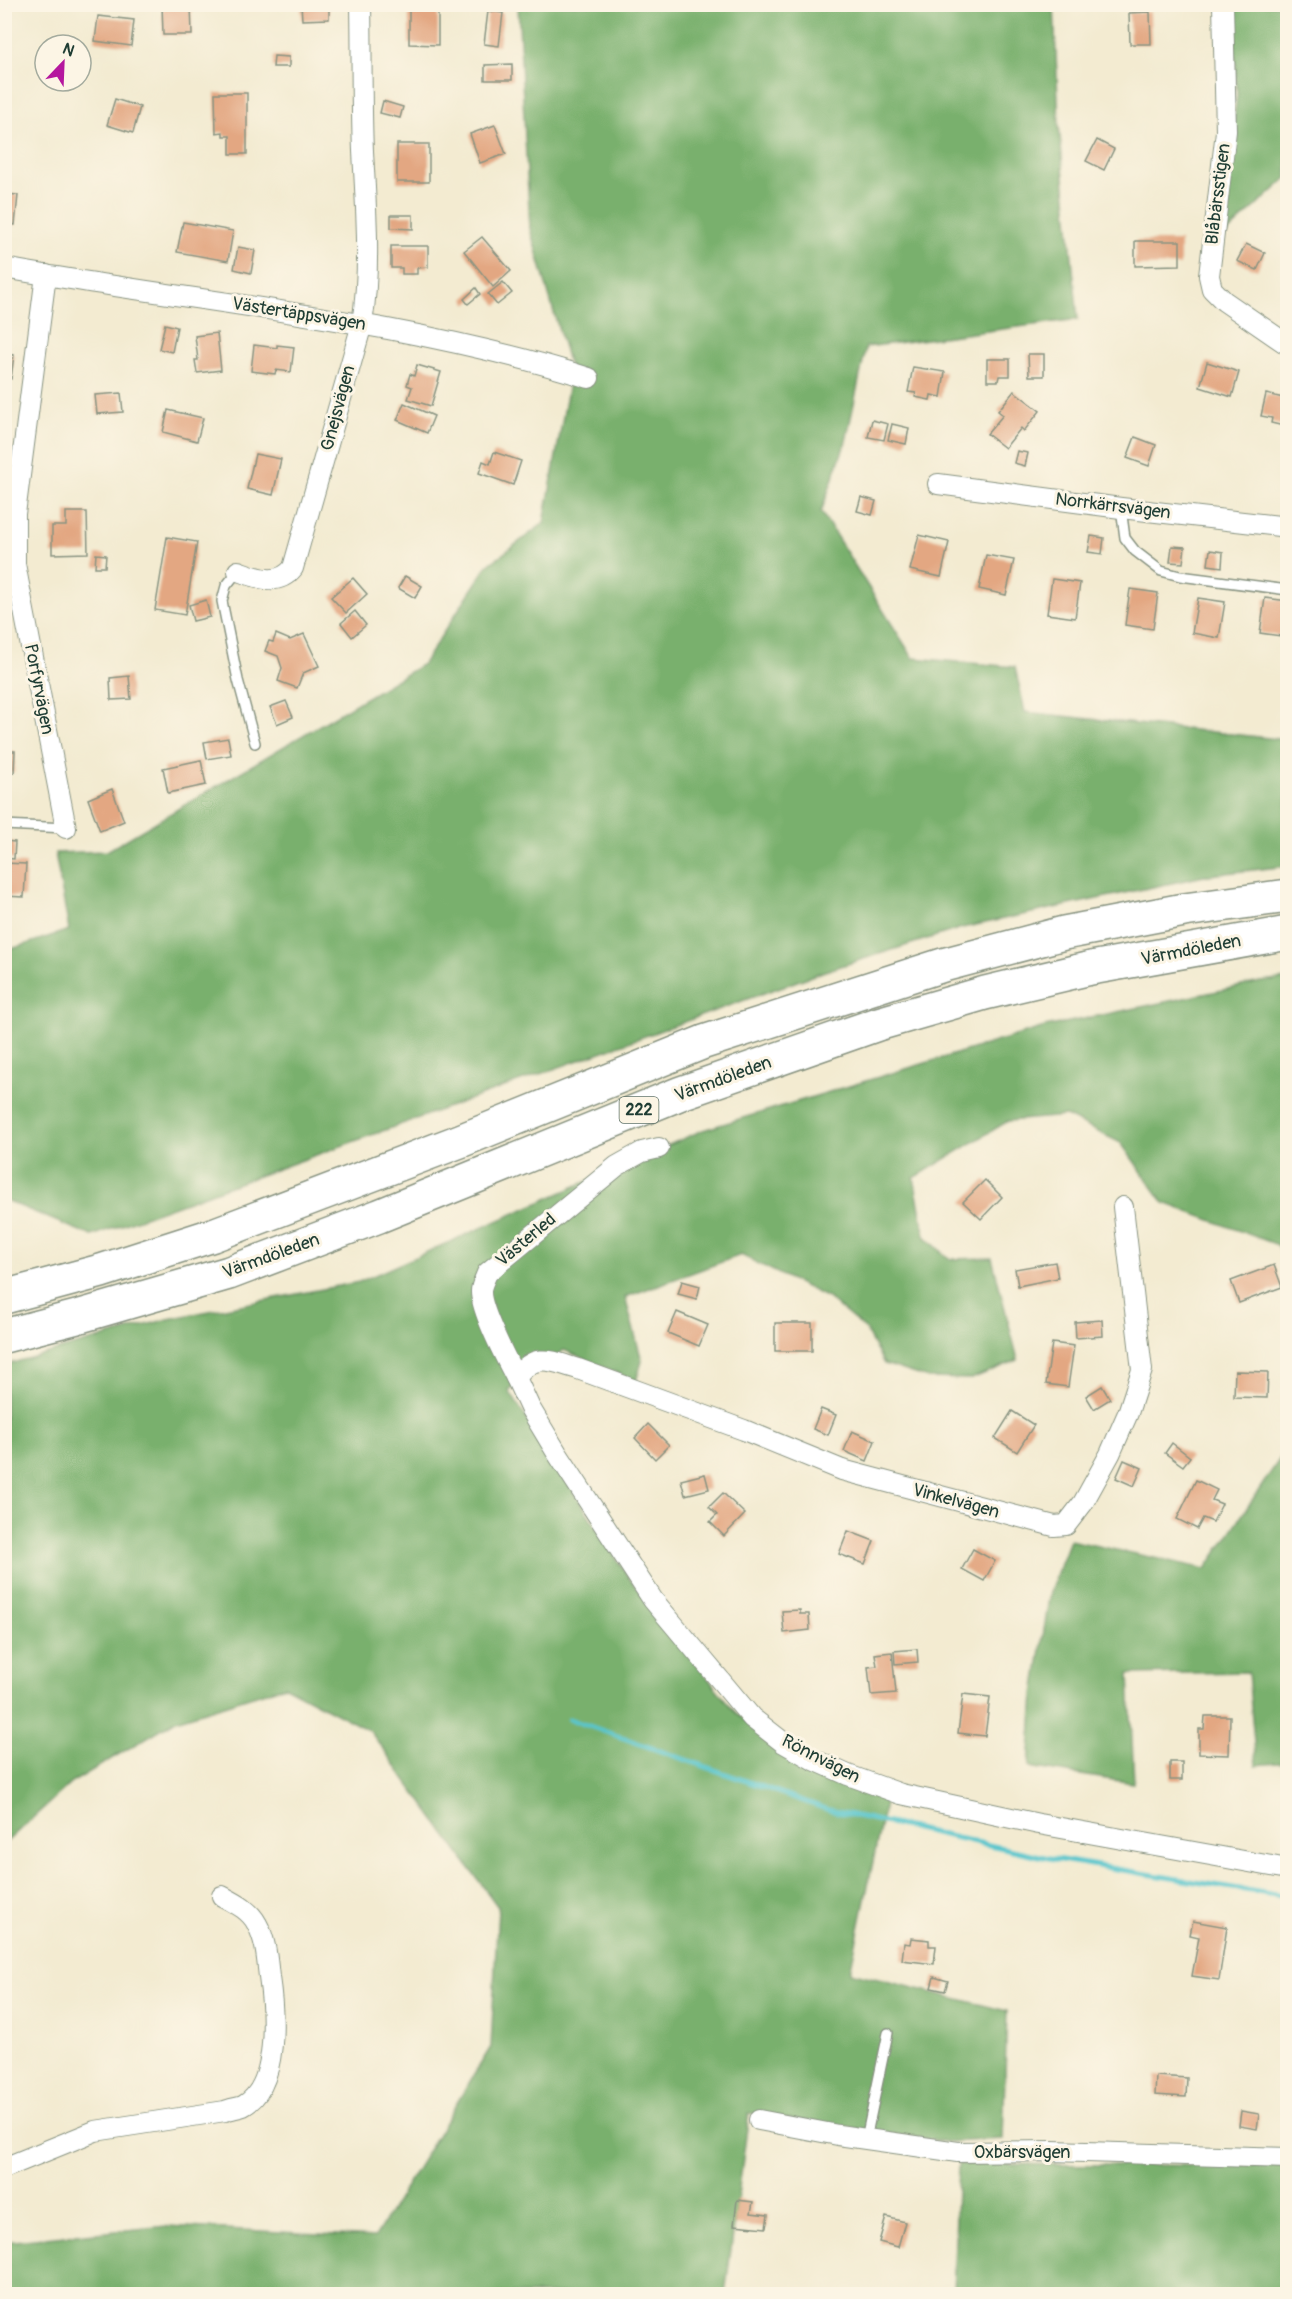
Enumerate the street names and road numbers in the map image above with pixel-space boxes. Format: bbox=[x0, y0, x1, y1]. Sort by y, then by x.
street label: Blåbärsstigen bbox=[1200, 142, 1236, 246]
street label: Västertäppsvägen bbox=[230, 292, 368, 336]
street label: Gnejsvägen bbox=[316, 363, 360, 453]
street label: Norrkärrsvägen bbox=[1054, 488, 1172, 524]
street label: Porfyrvägen bbox=[19, 642, 59, 736]
street label: Värmdöleden bbox=[1139, 929, 1243, 971]
street label: Värmdöleden bbox=[671, 1051, 775, 1107]
road number: 222 bbox=[620, 1097, 658, 1123]
street label: Västerled bbox=[491, 1208, 561, 1272]
street label: Värmdöleden bbox=[219, 1228, 323, 1284]
street label: Vinkelvägen bbox=[910, 1478, 1002, 1524]
street label: Rönnvägen bbox=[778, 1729, 864, 1789]
street label: Oxbärsvägen bbox=[974, 2141, 1070, 2164]

